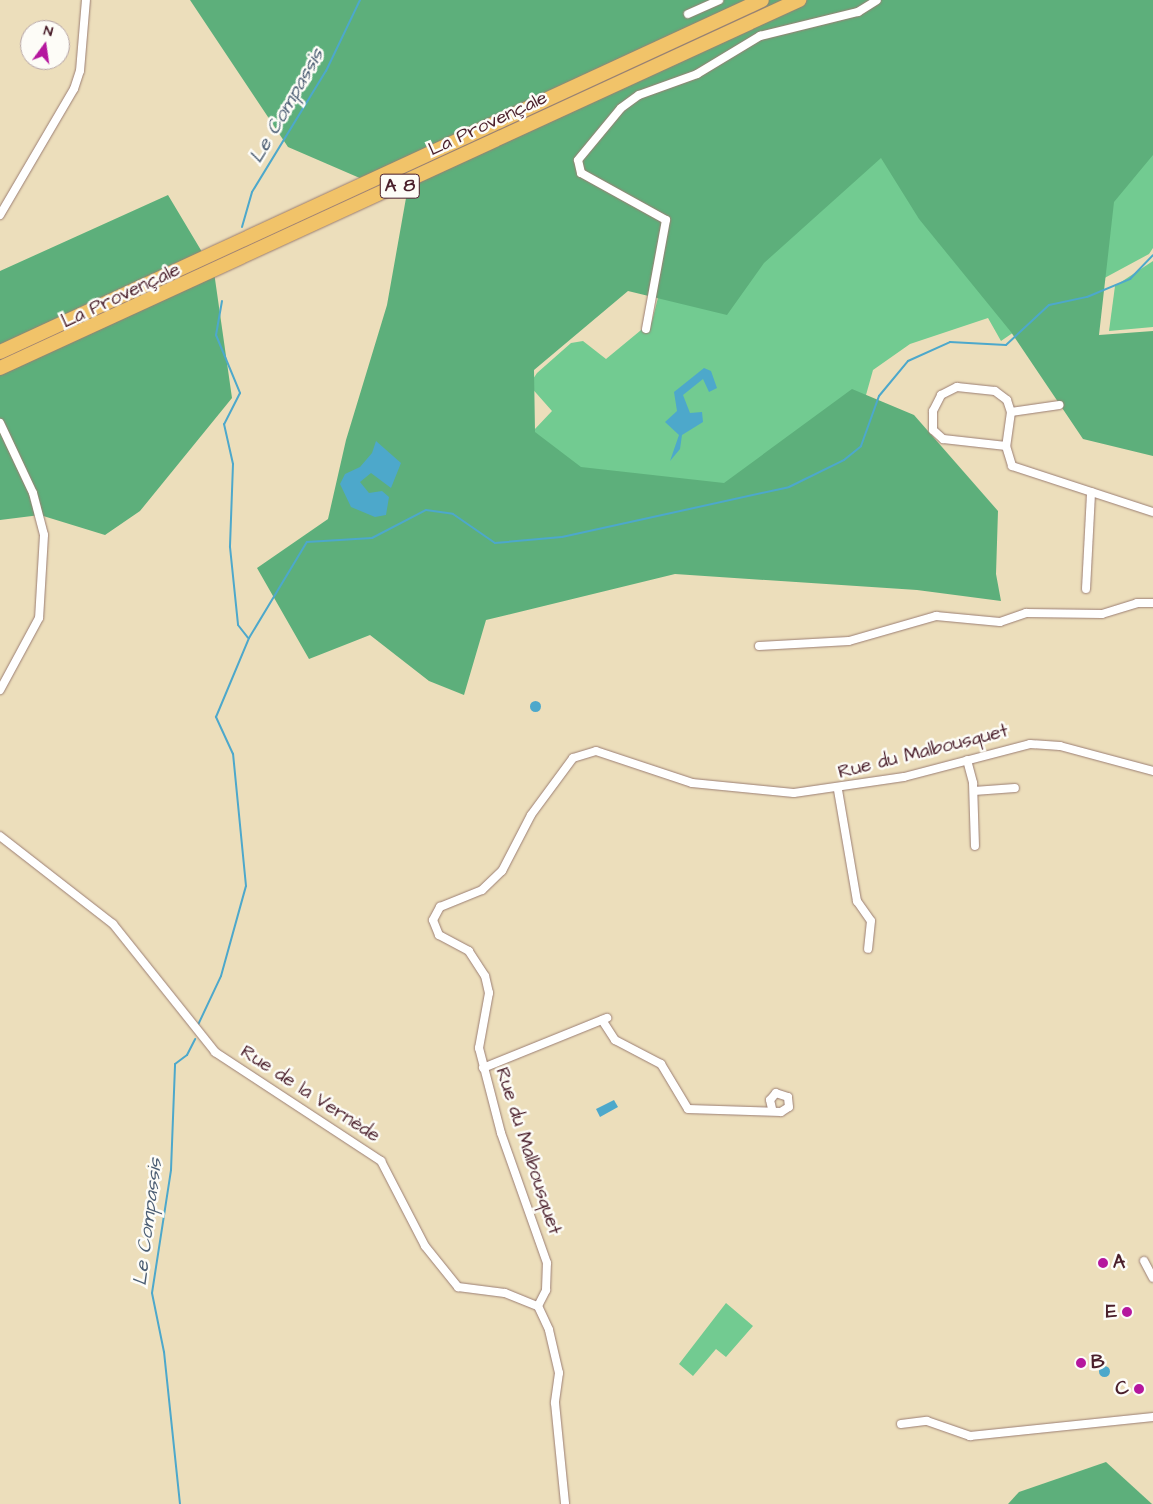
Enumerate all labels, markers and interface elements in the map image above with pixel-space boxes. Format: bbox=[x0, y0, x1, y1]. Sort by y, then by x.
north arrow bbox=[20, 20, 70, 70]
text: N bbox=[42, 21, 55, 42]
water label: Le Compassis bbox=[245, 45, 329, 167]
street label: La Provençale bbox=[425, 87, 551, 161]
road number: A 8 bbox=[379, 170, 421, 202]
street label: La Provençale bbox=[58, 259, 184, 333]
street label: Rue du Malbousquet bbox=[836, 720, 1010, 784]
street label: Rue de la Vernède bbox=[236, 1040, 384, 1148]
street label: Rue du Malbousquet bbox=[490, 1065, 566, 1237]
water label: Le Compassis bbox=[128, 1157, 168, 1287]
place label: A bbox=[1113, 1252, 1125, 1274]
marker: A bbox=[1097, 1257, 1109, 1269]
place label: E bbox=[1106, 1301, 1117, 1323]
marker: E bbox=[1121, 1306, 1133, 1318]
place label: B bbox=[1091, 1352, 1105, 1374]
marker: B bbox=[1075, 1357, 1087, 1369]
place label: C bbox=[1116, 1378, 1129, 1400]
marker: C bbox=[1133, 1383, 1145, 1395]

